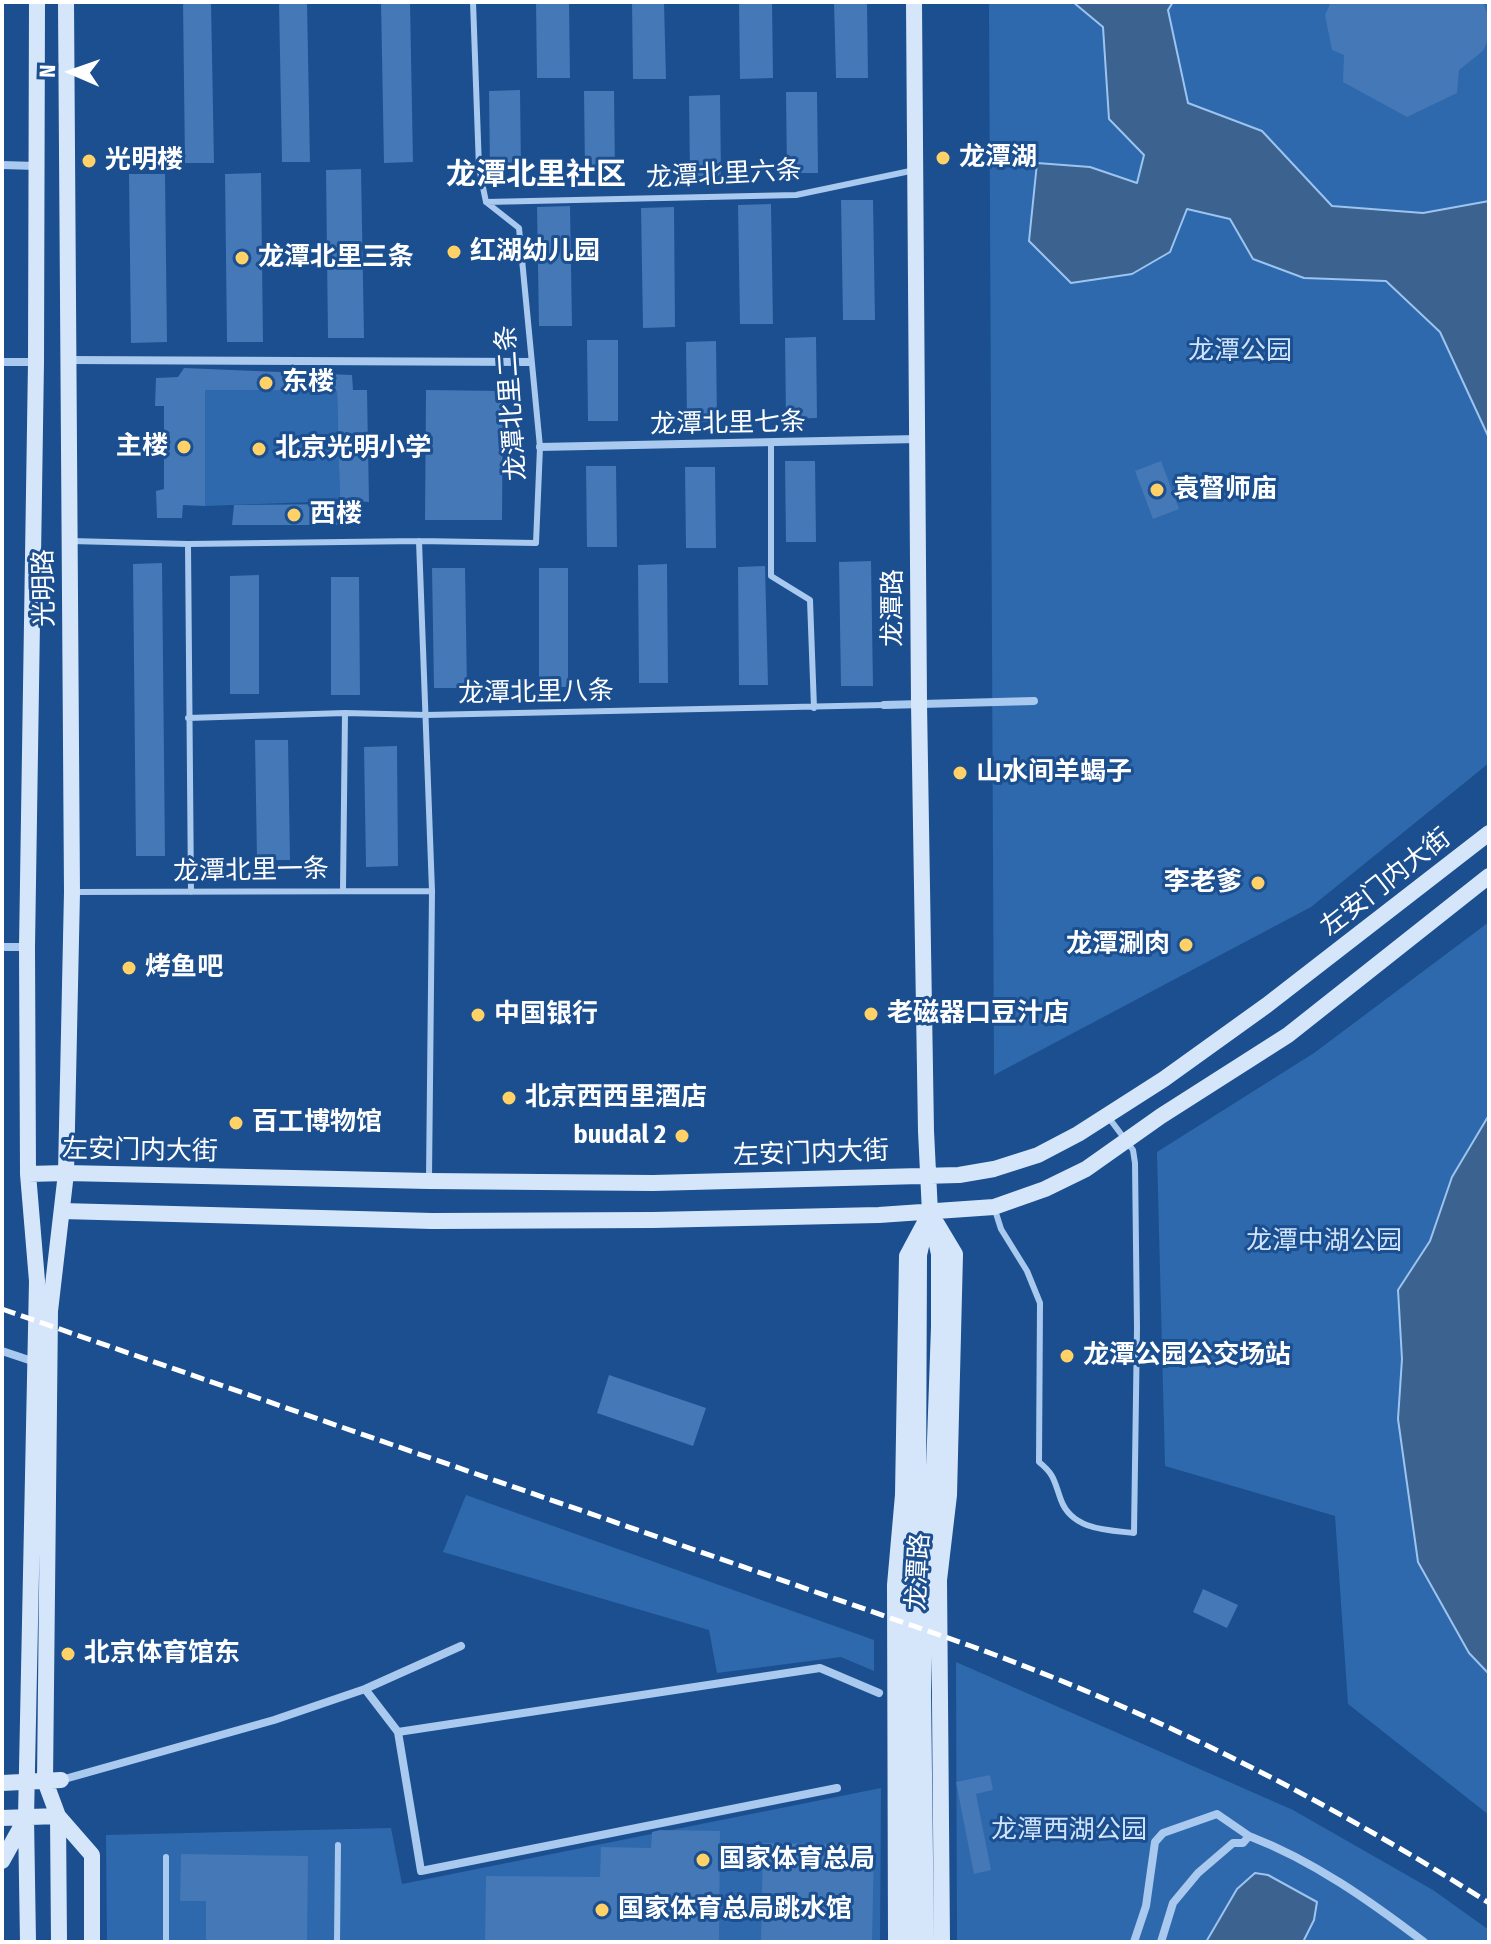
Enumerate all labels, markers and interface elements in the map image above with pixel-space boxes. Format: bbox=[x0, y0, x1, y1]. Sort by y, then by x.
north arrow bbox=[32, 32, 112, 112]
text: N bbox=[34, 64, 61, 78]
place label: 龙潭湖 bbox=[959, 142, 1037, 174]
place label: 光明楼 bbox=[105, 145, 183, 177]
marker: 龙潭湖 bbox=[934, 149, 952, 167]
marker: 光明楼 bbox=[80, 152, 98, 170]
street label: 龙潭北里六条 bbox=[645, 155, 803, 195]
district label: 龙潭北里社区 bbox=[446, 158, 626, 194]
place label: 红湖幼儿园 bbox=[470, 236, 600, 268]
place label: 龙潭北里三条 bbox=[258, 242, 414, 274]
marker: 红湖幼儿园 bbox=[445, 243, 463, 261]
marker: 龙潭北里三条 bbox=[233, 249, 251, 267]
street label: 龙潭北里二条 bbox=[491, 324, 533, 482]
park label: 龙潭公园 bbox=[1188, 336, 1292, 368]
place label: 东楼 bbox=[282, 367, 334, 399]
marker: 东楼 bbox=[257, 374, 275, 392]
street label: 龙潭北里七条 bbox=[650, 407, 806, 441]
place label: 主楼 bbox=[116, 431, 168, 463]
place label: 北京光明小学 bbox=[275, 433, 431, 465]
marker: 主楼 bbox=[175, 438, 193, 456]
marker: 北京光明小学 bbox=[250, 440, 268, 458]
place label: 袁督师庙 bbox=[1173, 474, 1277, 506]
marker: 袁督师庙 bbox=[1148, 481, 1166, 499]
place label: 西楼 bbox=[310, 499, 362, 531]
marker: 西楼 bbox=[285, 506, 303, 524]
street label: 光明路 bbox=[29, 549, 61, 627]
street label: 龙潭路 bbox=[878, 569, 910, 647]
street label: 龙潭北里八条 bbox=[458, 676, 614, 710]
place label: 山水间羊蝎子 bbox=[976, 757, 1132, 789]
marker: 山水间羊蝎子 bbox=[951, 764, 969, 782]
street label: 左安门内大街 bbox=[1315, 823, 1457, 943]
street label: 龙潭北里一条 bbox=[173, 854, 329, 888]
place label: 李老爹 bbox=[1164, 867, 1242, 899]
marker: 李老爹 bbox=[1249, 874, 1267, 892]
place label: 龙潭涮肉 bbox=[1066, 929, 1170, 961]
marker: 龙潭涮肉 bbox=[1177, 936, 1195, 954]
place label: 烤鱼吧 bbox=[145, 952, 223, 984]
marker: 烤鱼吧 bbox=[120, 959, 138, 977]
place label: 老磁器口豆汁店 bbox=[887, 998, 1069, 1030]
place label: 中国银行 bbox=[494, 999, 598, 1031]
marker: 老磁器口豆汁店 bbox=[862, 1005, 880, 1023]
marker: 中国银行 bbox=[469, 1006, 487, 1024]
place label: 北京西西里酒店 bbox=[525, 1082, 707, 1114]
marker: 北京西西里酒店 bbox=[500, 1089, 518, 1107]
place label: 百工博物馆 bbox=[252, 1107, 382, 1139]
marker: 百工博物馆 bbox=[227, 1114, 245, 1132]
place label: buudal 2 bbox=[574, 1120, 666, 1152]
marker: buudal 2 bbox=[673, 1127, 691, 1145]
street label: 左安门内大街 bbox=[62, 1134, 218, 1168]
street label: 左安门内大街 bbox=[733, 1136, 889, 1172]
park label: 龙潭中湖公园 bbox=[1246, 1226, 1402, 1258]
place label: 龙潭公园公交场站 bbox=[1083, 1340, 1291, 1372]
marker: 龙潭公园公交场站 bbox=[1058, 1347, 1076, 1365]
street label: 龙潭路 bbox=[901, 1532, 937, 1612]
place label: 北京体育馆东 bbox=[84, 1638, 240, 1670]
marker: 北京体育馆东 bbox=[59, 1645, 77, 1663]
park label: 龙潭西湖公园 bbox=[991, 1815, 1147, 1847]
place label: 国家体育总局 bbox=[719, 1844, 875, 1876]
marker: 国家体育总局 bbox=[694, 1851, 712, 1869]
place label: 国家体育总局跳水馆 bbox=[618, 1894, 852, 1926]
marker: 国家体育总局跳水馆 bbox=[593, 1901, 611, 1919]

